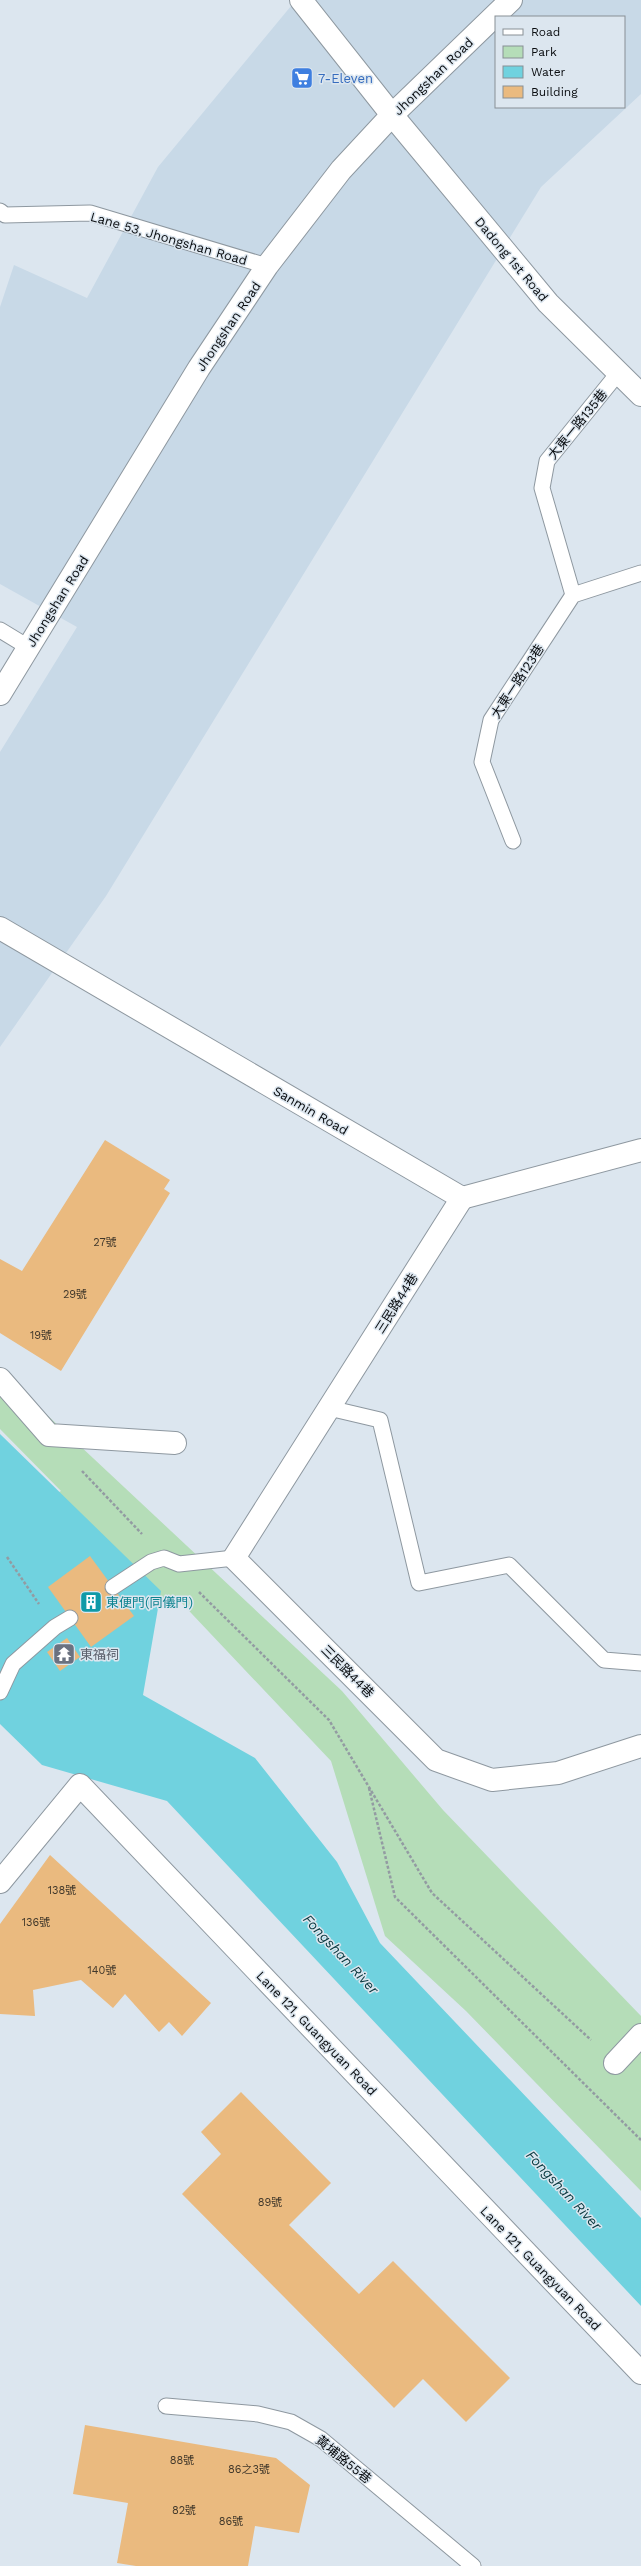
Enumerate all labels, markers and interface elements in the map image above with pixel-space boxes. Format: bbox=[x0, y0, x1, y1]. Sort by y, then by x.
legend bbox=[495, 16, 625, 108]
text: Road bbox=[531, 25, 560, 39]
street label: Jhongshan Road bbox=[391, 35, 476, 118]
text: Park bbox=[531, 45, 557, 59]
supermarket icon: 7-Eleven bbox=[289, 65, 315, 91]
text: Water bbox=[531, 65, 566, 79]
place label: 7-Eleven bbox=[318, 71, 373, 86]
text: Building bbox=[531, 85, 578, 99]
street label: Lane 53, Jhongshan Road bbox=[89, 209, 249, 268]
street label: Dadong 1st Road bbox=[472, 214, 551, 304]
street label: Jhongshan Road bbox=[193, 279, 264, 374]
street label: 大東一路135巷 bbox=[545, 386, 610, 462]
street label: Jhongshan Road bbox=[23, 553, 91, 650]
street label: 大東一路123巷 bbox=[488, 641, 547, 721]
street label: Sanmin Road bbox=[271, 1083, 351, 1138]
house number: 27號 bbox=[93, 1236, 117, 1249]
street label: 三民路44巷 bbox=[372, 1271, 421, 1336]
house number: 29號 bbox=[63, 1288, 87, 1301]
house number: 19號 bbox=[30, 1329, 52, 1342]
building icon: 東便門(同儀門) bbox=[78, 1589, 104, 1615]
place label: 東便門(同儀門) bbox=[106, 1595, 193, 1610]
temple icon: 東福祠 bbox=[51, 1641, 77, 1667]
street label: 三民路44巷 bbox=[318, 1642, 377, 1701]
place label: 東福祠 bbox=[80, 1647, 119, 1662]
house number: 138號 bbox=[48, 1884, 76, 1897]
water label: Fongshan River bbox=[300, 1911, 382, 1998]
house number: 136號 bbox=[22, 1916, 50, 1929]
house number: 140號 bbox=[88, 1964, 116, 1977]
street label: Lane 121, Guangyuan Road bbox=[253, 1968, 380, 2098]
water label: Fongshan River bbox=[523, 2147, 605, 2234]
house number: 89號 bbox=[258, 2196, 282, 2209]
street label: Lane 121, Guangyuan Road bbox=[477, 2203, 604, 2333]
street label: 黃埔路55巷 bbox=[313, 2432, 374, 2486]
house number: 88號 bbox=[170, 2454, 194, 2467]
house number: 86之3號 bbox=[228, 2463, 270, 2476]
house number: 82號 bbox=[172, 2504, 196, 2517]
house number: 86號 bbox=[219, 2515, 243, 2528]

